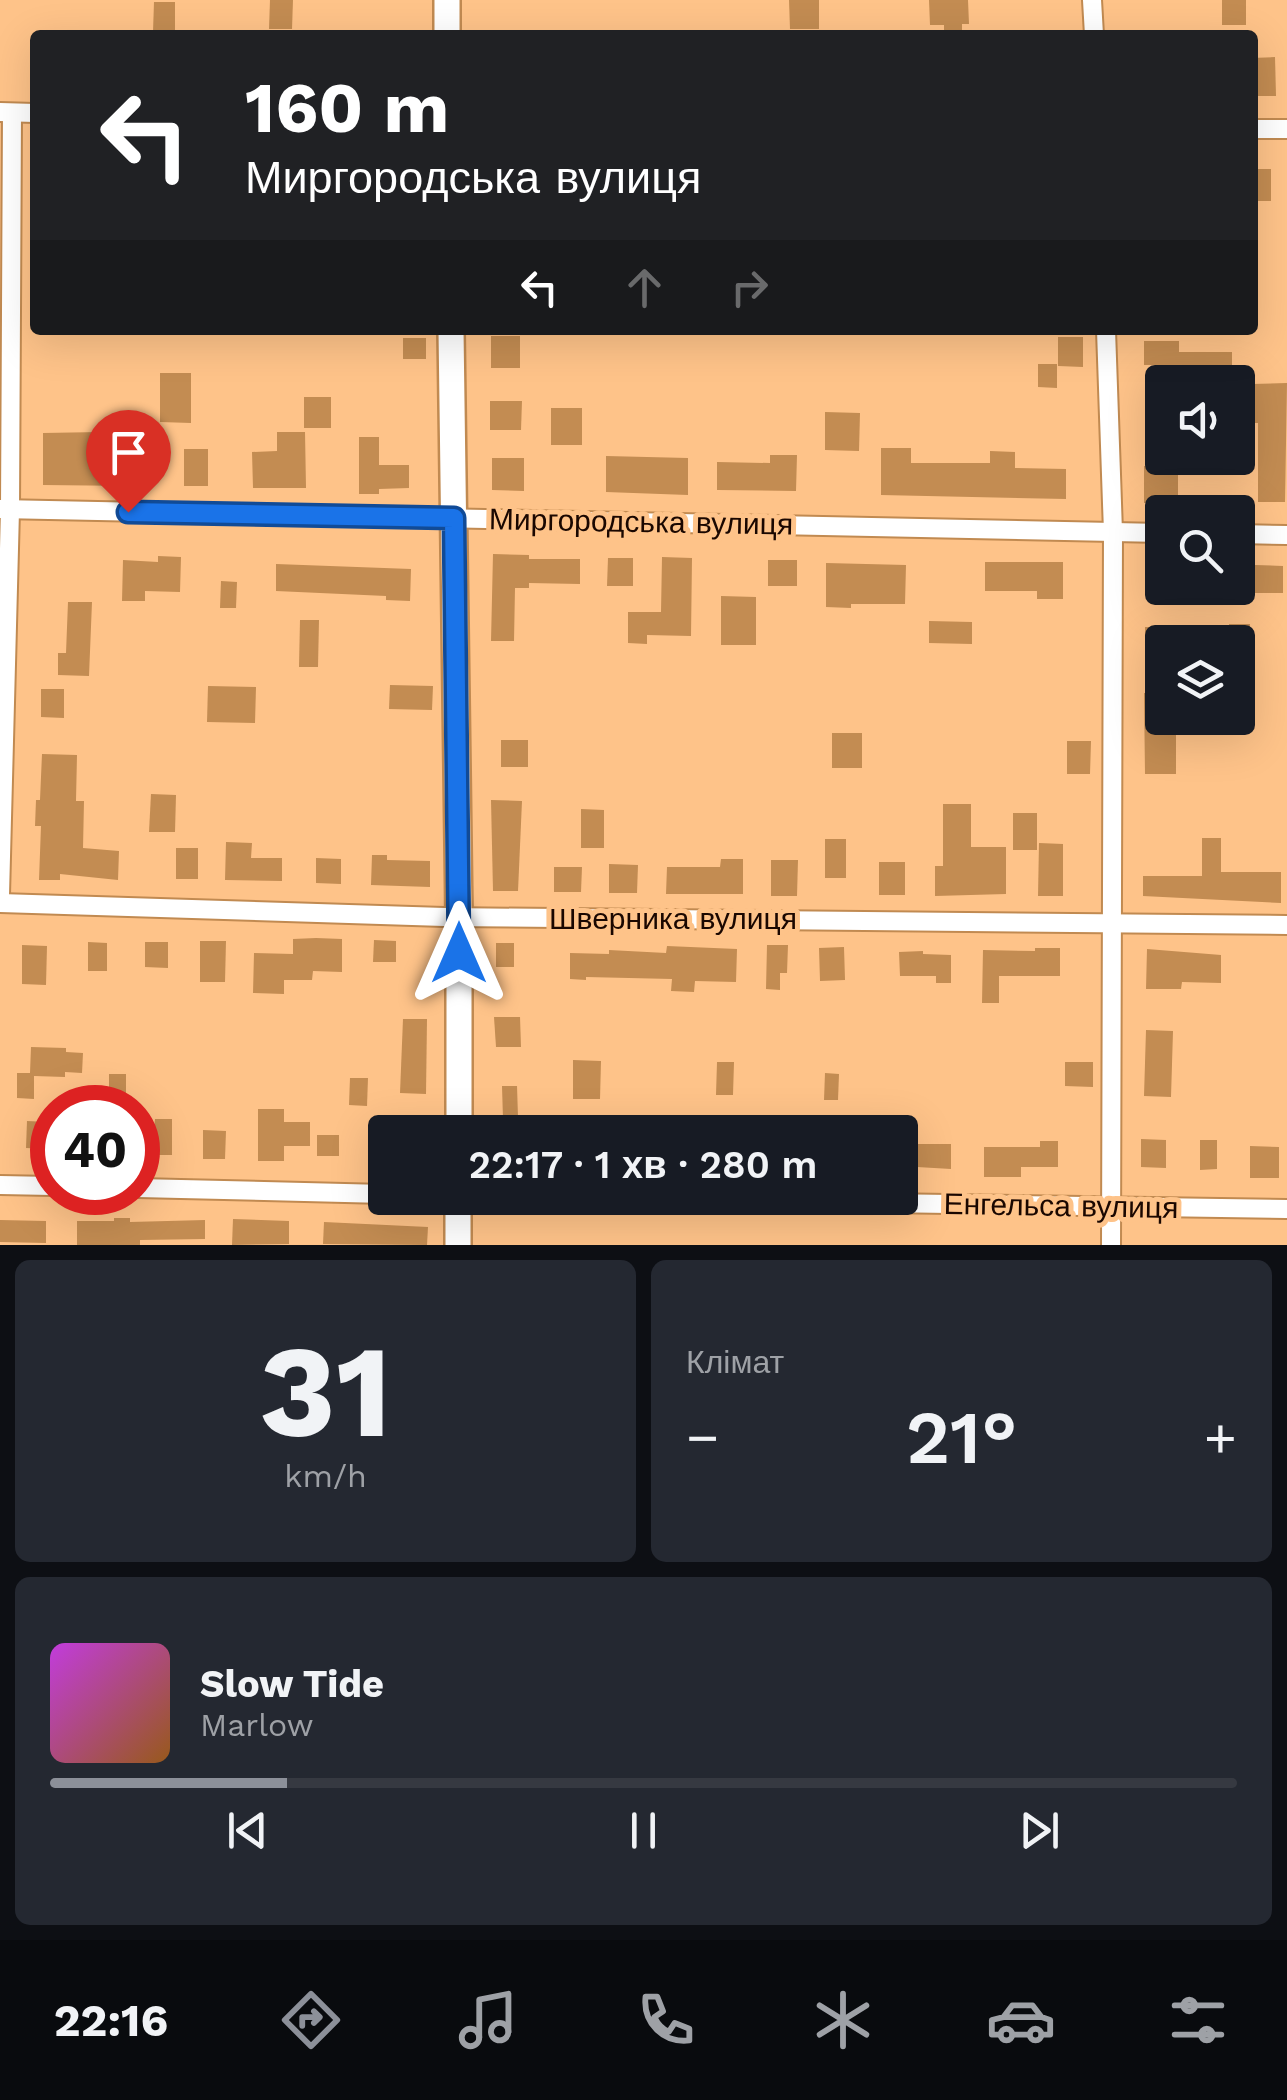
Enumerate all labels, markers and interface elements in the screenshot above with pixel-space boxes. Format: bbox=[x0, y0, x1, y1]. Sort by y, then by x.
text: 160 m bbox=[245, 67, 449, 149]
icon: left bbox=[80, 70, 210, 200]
text: Миргородська вулиця bbox=[245, 151, 701, 204]
icon: left bbox=[512, 260, 567, 315]
icon: ahead bbox=[617, 260, 672, 315]
icon: right bbox=[722, 260, 777, 315]
map controls bbox=[1145, 365, 1255, 735]
button: sound bbox=[1145, 365, 1255, 475]
pin bbox=[86, 410, 171, 513]
icon: arrive bbox=[101, 425, 156, 480]
button: search bbox=[1145, 495, 1255, 605]
street label: Миргородська вулиця bbox=[489, 501, 793, 542]
button: layers bbox=[1145, 625, 1255, 735]
position arrow bbox=[407, 901, 511, 1005]
street label: Шверника вулиця bbox=[549, 901, 797, 936]
speed limit sign: 40 bbox=[30, 1085, 160, 1215]
text: 22:17 · 1 хв · 280 m bbox=[469, 1143, 817, 1187]
street label: Енгельса вулиця bbox=[943, 1186, 1179, 1225]
text: 31 bbox=[259, 1315, 392, 1468]
text: Клімат bbox=[686, 1343, 784, 1381]
text: 21° bbox=[906, 1393, 1017, 1481]
text: − bbox=[686, 1405, 719, 1469]
text: + bbox=[1204, 1405, 1237, 1469]
text: km/h bbox=[284, 1457, 367, 1495]
text: Slow Tide bbox=[200, 1662, 384, 1706]
text: Marlow bbox=[200, 1706, 314, 1744]
icon: previous bbox=[220, 1803, 275, 1858]
icon: pause bbox=[616, 1803, 671, 1858]
icon: next bbox=[1012, 1803, 1067, 1858]
icon: directions bbox=[276, 1985, 346, 2055]
icon: music bbox=[453, 1985, 523, 2055]
icon: phone bbox=[631, 1985, 701, 2055]
icon: climate bbox=[808, 1985, 878, 2055]
icon: car bbox=[986, 1985, 1056, 2055]
icon: filters bbox=[1163, 1985, 1233, 2055]
text: 22:16 bbox=[54, 1994, 168, 2047]

